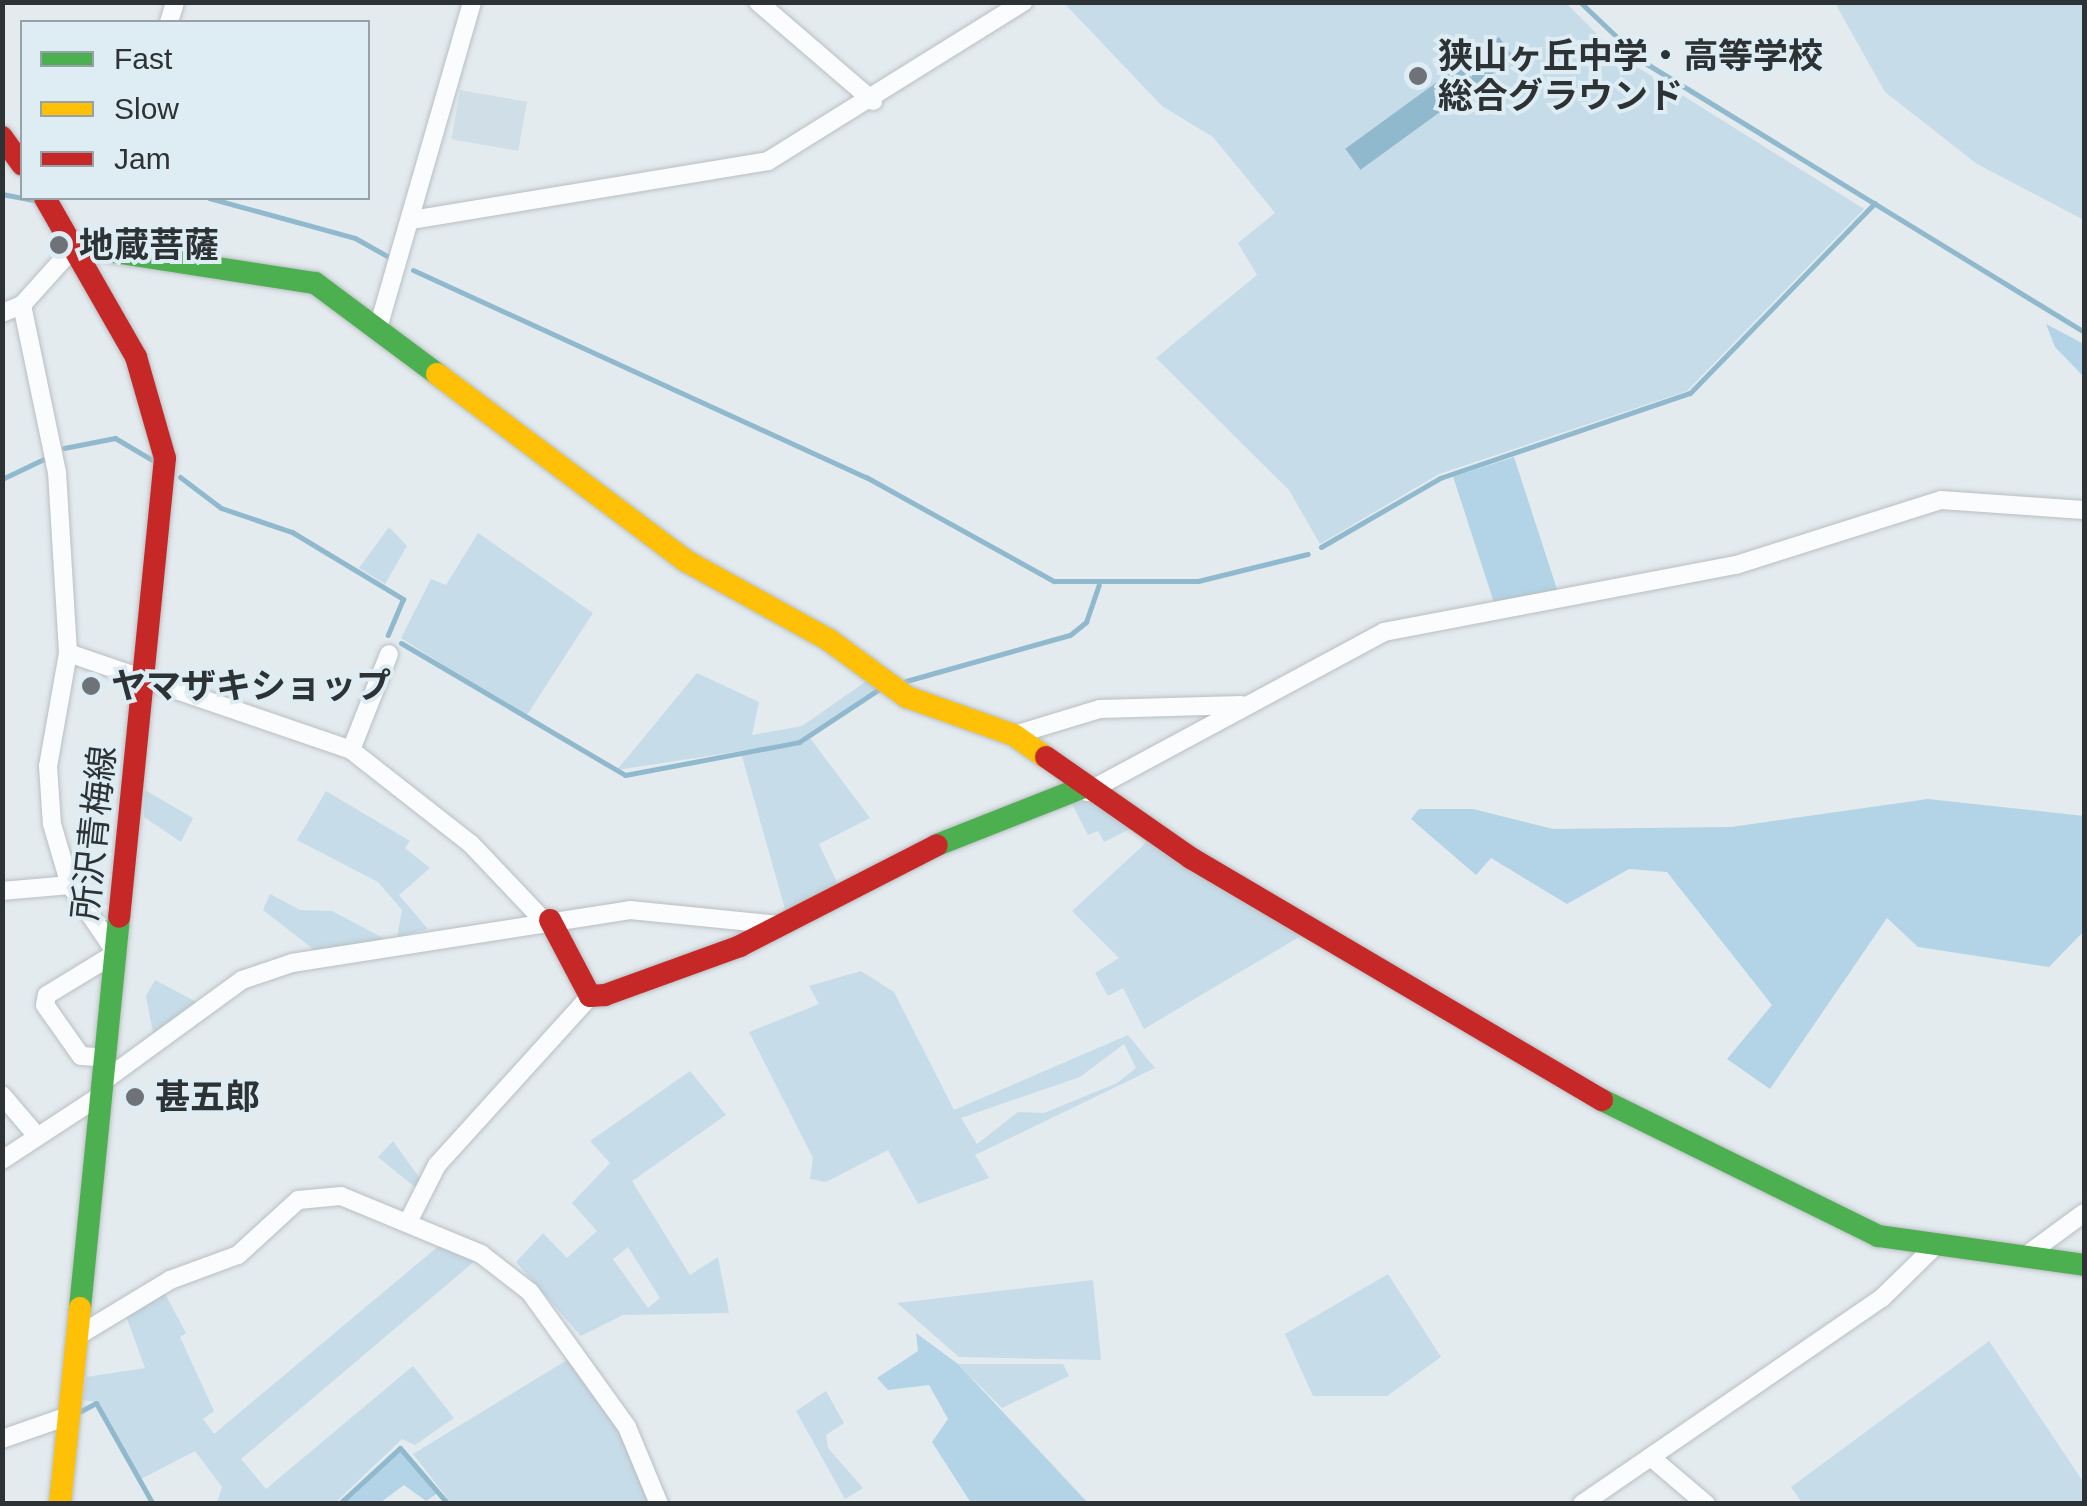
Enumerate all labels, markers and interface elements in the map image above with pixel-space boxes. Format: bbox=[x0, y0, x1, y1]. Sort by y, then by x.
legend bbox=[20, 20, 370, 200]
place label: 狭山ヶ丘中学・高等学校 総合グラウンド bbox=[1438, 35, 1823, 117]
text: Fast bbox=[114, 42, 172, 75]
marker: 狭山ヶ丘中学・高等学校 総合グラウンド bbox=[1407, 65, 1429, 87]
text: Slow bbox=[114, 92, 179, 125]
text: Jam bbox=[114, 142, 171, 175]
place label: 地蔵菩薩 bbox=[79, 224, 219, 266]
marker: 地蔵菩薩 bbox=[48, 234, 70, 256]
place label: ヤマザキショップ bbox=[111, 665, 391, 707]
marker: ヤマザキショップ bbox=[80, 675, 102, 697]
street label: 所沢青梅線 bbox=[64, 744, 124, 922]
place label: 甚五郎 bbox=[155, 1076, 260, 1118]
marker: 甚五郎 bbox=[124, 1086, 146, 1108]

